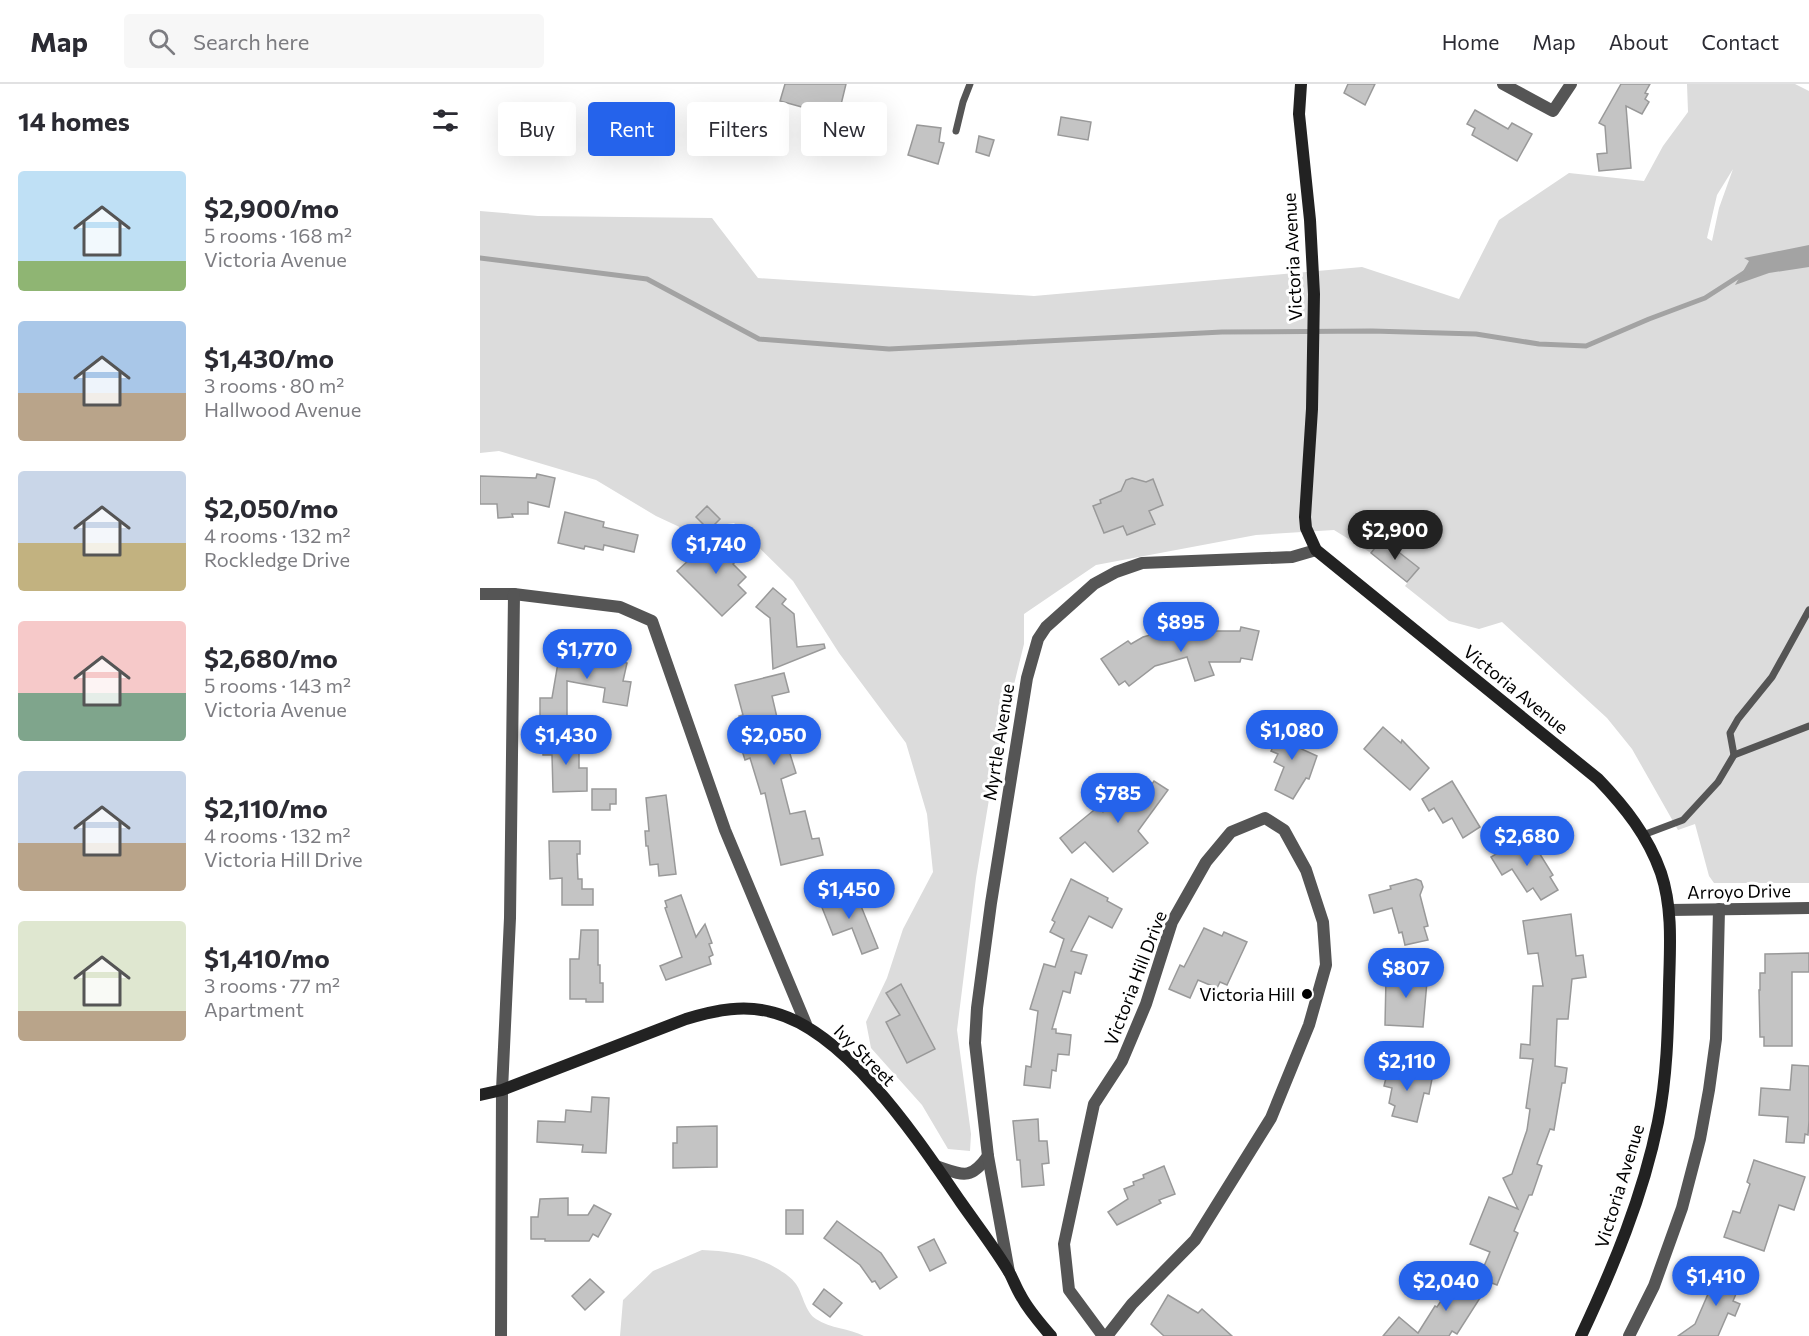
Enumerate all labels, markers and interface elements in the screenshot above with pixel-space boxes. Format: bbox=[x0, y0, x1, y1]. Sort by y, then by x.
search box bbox=[124, 14, 544, 68]
text: Map bbox=[30, 24, 88, 58]
icon: search bbox=[145, 25, 178, 58]
text: Search here bbox=[193, 28, 309, 55]
text: Home bbox=[1442, 29, 1499, 54]
text: Map bbox=[1532, 29, 1576, 54]
text: About bbox=[1609, 29, 1668, 54]
text: Contact bbox=[1701, 29, 1779, 54]
chip: Buy bbox=[498, 102, 576, 156]
chip: Rent bbox=[588, 102, 675, 156]
chip: Filters bbox=[687, 102, 789, 156]
chip: New bbox=[801, 102, 887, 156]
icon: filters bbox=[429, 104, 462, 137]
text: 14 homes bbox=[18, 105, 130, 136]
text: $2,900/mo bbox=[204, 192, 339, 223]
street label: Victoria Avenue bbox=[1278, 192, 1306, 322]
icon: home bbox=[66, 195, 138, 267]
text: 5 rooms · 168 m² bbox=[204, 223, 352, 247]
text: Victoria Avenue bbox=[204, 247, 347, 271]
text: $1,430/mo bbox=[204, 342, 334, 373]
icon: home bbox=[66, 345, 138, 417]
text: 3 rooms · 80 m² bbox=[204, 373, 344, 397]
text: Hallwood Avenue bbox=[204, 397, 361, 421]
text: $2,050/mo bbox=[204, 492, 338, 523]
icon: home bbox=[66, 495, 138, 567]
pin: $2,900 bbox=[1346, 510, 1444, 561]
text: $2,900 bbox=[1362, 517, 1428, 541]
text: 4 rooms · 132 m² bbox=[204, 523, 351, 547]
pin: $1,740 bbox=[667, 524, 765, 575]
text: $1,740 bbox=[686, 531, 746, 555]
text: Rockledge Drive bbox=[204, 547, 350, 571]
pin: $895 bbox=[1145, 602, 1217, 653]
text: $895 bbox=[1157, 609, 1205, 633]
pin: $1,770 bbox=[538, 629, 636, 680]
text: $1,770 bbox=[557, 636, 617, 660]
street label: Victoria Avenue bbox=[1459, 640, 1573, 738]
text: $2,680/mo bbox=[204, 642, 338, 673]
icon: home bbox=[66, 645, 138, 717]
text: 5 rooms · 143 m² bbox=[204, 673, 351, 697]
street label: Myrtle Avenue bbox=[978, 682, 1018, 802]
text: Victoria Avenue bbox=[204, 697, 347, 721]
pin: $1,080 bbox=[1243, 710, 1341, 761]
pin: $1,430 bbox=[517, 715, 615, 766]
pin: $2,050 bbox=[725, 715, 823, 766]
text: $1,080 bbox=[1260, 717, 1324, 741]
text: $1,430 bbox=[535, 722, 597, 746]
text: $2,050 bbox=[741, 722, 807, 746]
pin: $785 bbox=[1082, 773, 1154, 824]
text: $785 bbox=[1095, 780, 1141, 804]
text: $2,110/mo bbox=[204, 792, 328, 823]
icon: home bbox=[66, 795, 138, 867]
pin: $2,680 bbox=[1478, 816, 1576, 867]
text: 4 rooms · 132 m² bbox=[204, 823, 351, 847]
text: $2,680 bbox=[1494, 823, 1560, 847]
text: Victoria Hill Drive bbox=[204, 847, 363, 871]
pin: $1,450 bbox=[800, 869, 898, 920]
text: $1,450 bbox=[818, 876, 880, 900]
street label: Arroyo Drive bbox=[1687, 879, 1791, 903]
street label: Victoria Hill Drive bbox=[1099, 907, 1171, 1049]
text: $1,410/mo bbox=[204, 942, 330, 973]
icon: home bbox=[66, 945, 138, 1017]
pin: $807 bbox=[1370, 948, 1442, 999]
text: $807 bbox=[1382, 955, 1430, 979]
text: 3 rooms · 77 m² bbox=[204, 973, 340, 997]
place label: Victoria Hill bbox=[1199, 983, 1295, 1005]
marker: Victoria Hill bbox=[1300, 987, 1314, 1001]
text: Apartment bbox=[204, 997, 304, 1021]
street label: Ivy Street bbox=[830, 1020, 900, 1090]
pin: $2,110 bbox=[1358, 1041, 1456, 1092]
text: $2,110 bbox=[1378, 1048, 1436, 1072]
street label: Victoria Avenue bbox=[1590, 1121, 1648, 1251]
pin: $1,410 bbox=[1667, 1256, 1765, 1307]
pin: $2,040 bbox=[1397, 1261, 1495, 1312]
text: $1,410 bbox=[1686, 1263, 1746, 1287]
text: $2,040 bbox=[1413, 1268, 1479, 1292]

